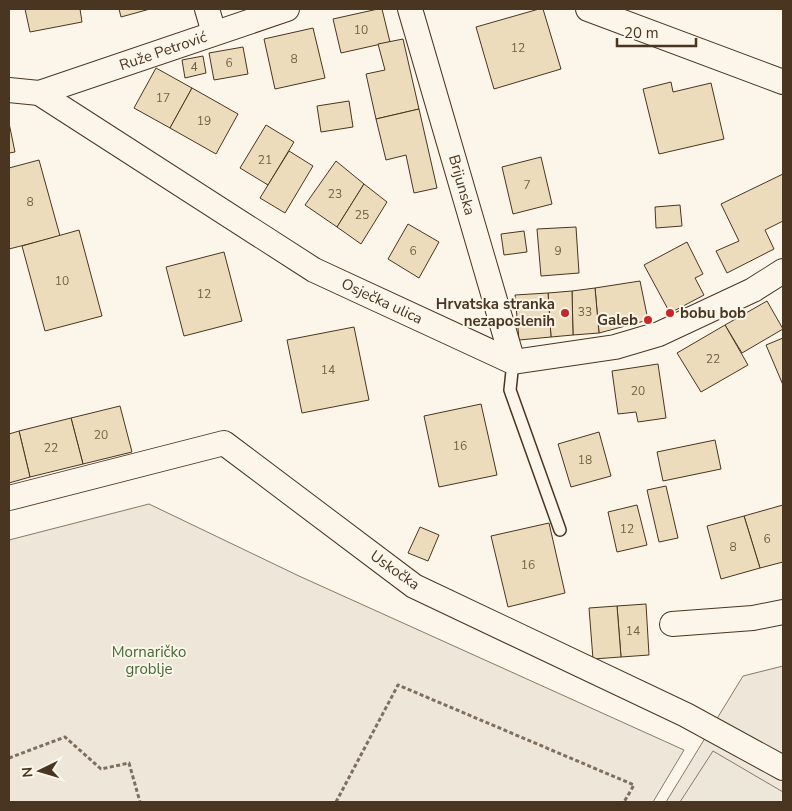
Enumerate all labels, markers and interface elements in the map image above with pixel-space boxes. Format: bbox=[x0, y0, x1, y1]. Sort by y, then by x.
scale bar bbox=[617, 15, 696, 47]
house number: 10 bbox=[354, 22, 368, 38]
text: 20 m bbox=[624, 23, 659, 43]
street label: Ruže Petrović bbox=[117, 27, 209, 75]
house number: 12 bbox=[511, 40, 525, 56]
house number: 8 bbox=[290, 51, 298, 67]
house number: 6 bbox=[225, 55, 233, 71]
house number: 4 bbox=[190, 59, 198, 75]
house number: 17 bbox=[156, 90, 170, 106]
house number: 19 bbox=[197, 113, 211, 129]
house number: 21 bbox=[258, 152, 272, 168]
street label: Brijunska bbox=[444, 152, 480, 218]
house number: 7 bbox=[523, 177, 531, 193]
house number: 23 bbox=[328, 186, 342, 202]
house number: 8 bbox=[26, 194, 34, 210]
house number: 25 bbox=[355, 207, 369, 223]
house number: 6 bbox=[409, 243, 417, 259]
house number: 9 bbox=[554, 243, 562, 259]
house number: 10 bbox=[55, 273, 69, 289]
street label: Osječka ulica bbox=[338, 273, 426, 329]
house number: 12 bbox=[197, 286, 211, 302]
place label: Hrvatska stranka nezaposlenih bbox=[436, 294, 555, 331]
place label: bobu bob bbox=[680, 303, 746, 323]
house number: 33 bbox=[578, 304, 592, 320]
marker: Hrvatska stranka nezaposlenih bbox=[559, 307, 571, 319]
marker: bobu bob bbox=[664, 307, 676, 319]
place label: Galeb bbox=[597, 310, 638, 330]
marker: Galeb bbox=[642, 314, 654, 326]
house number: 22 bbox=[706, 351, 720, 367]
house number: 14 bbox=[321, 362, 335, 378]
house number: 20 bbox=[631, 383, 645, 399]
house number: 20 bbox=[94, 427, 108, 443]
house number: 16 bbox=[453, 438, 467, 454]
house number: 22 bbox=[44, 440, 58, 456]
house number: 18 bbox=[578, 452, 592, 468]
house number: 12 bbox=[620, 521, 634, 537]
house number: 6 bbox=[763, 531, 771, 547]
house number: 8 bbox=[729, 539, 737, 555]
street label: Uskočka bbox=[366, 546, 424, 594]
house number: 16 bbox=[521, 557, 535, 573]
house number: 14 bbox=[626, 623, 640, 639]
park label: Mornaričko groblje bbox=[112, 642, 186, 679]
north arrow bbox=[15, 746, 65, 796]
text: N bbox=[18, 766, 37, 778]

